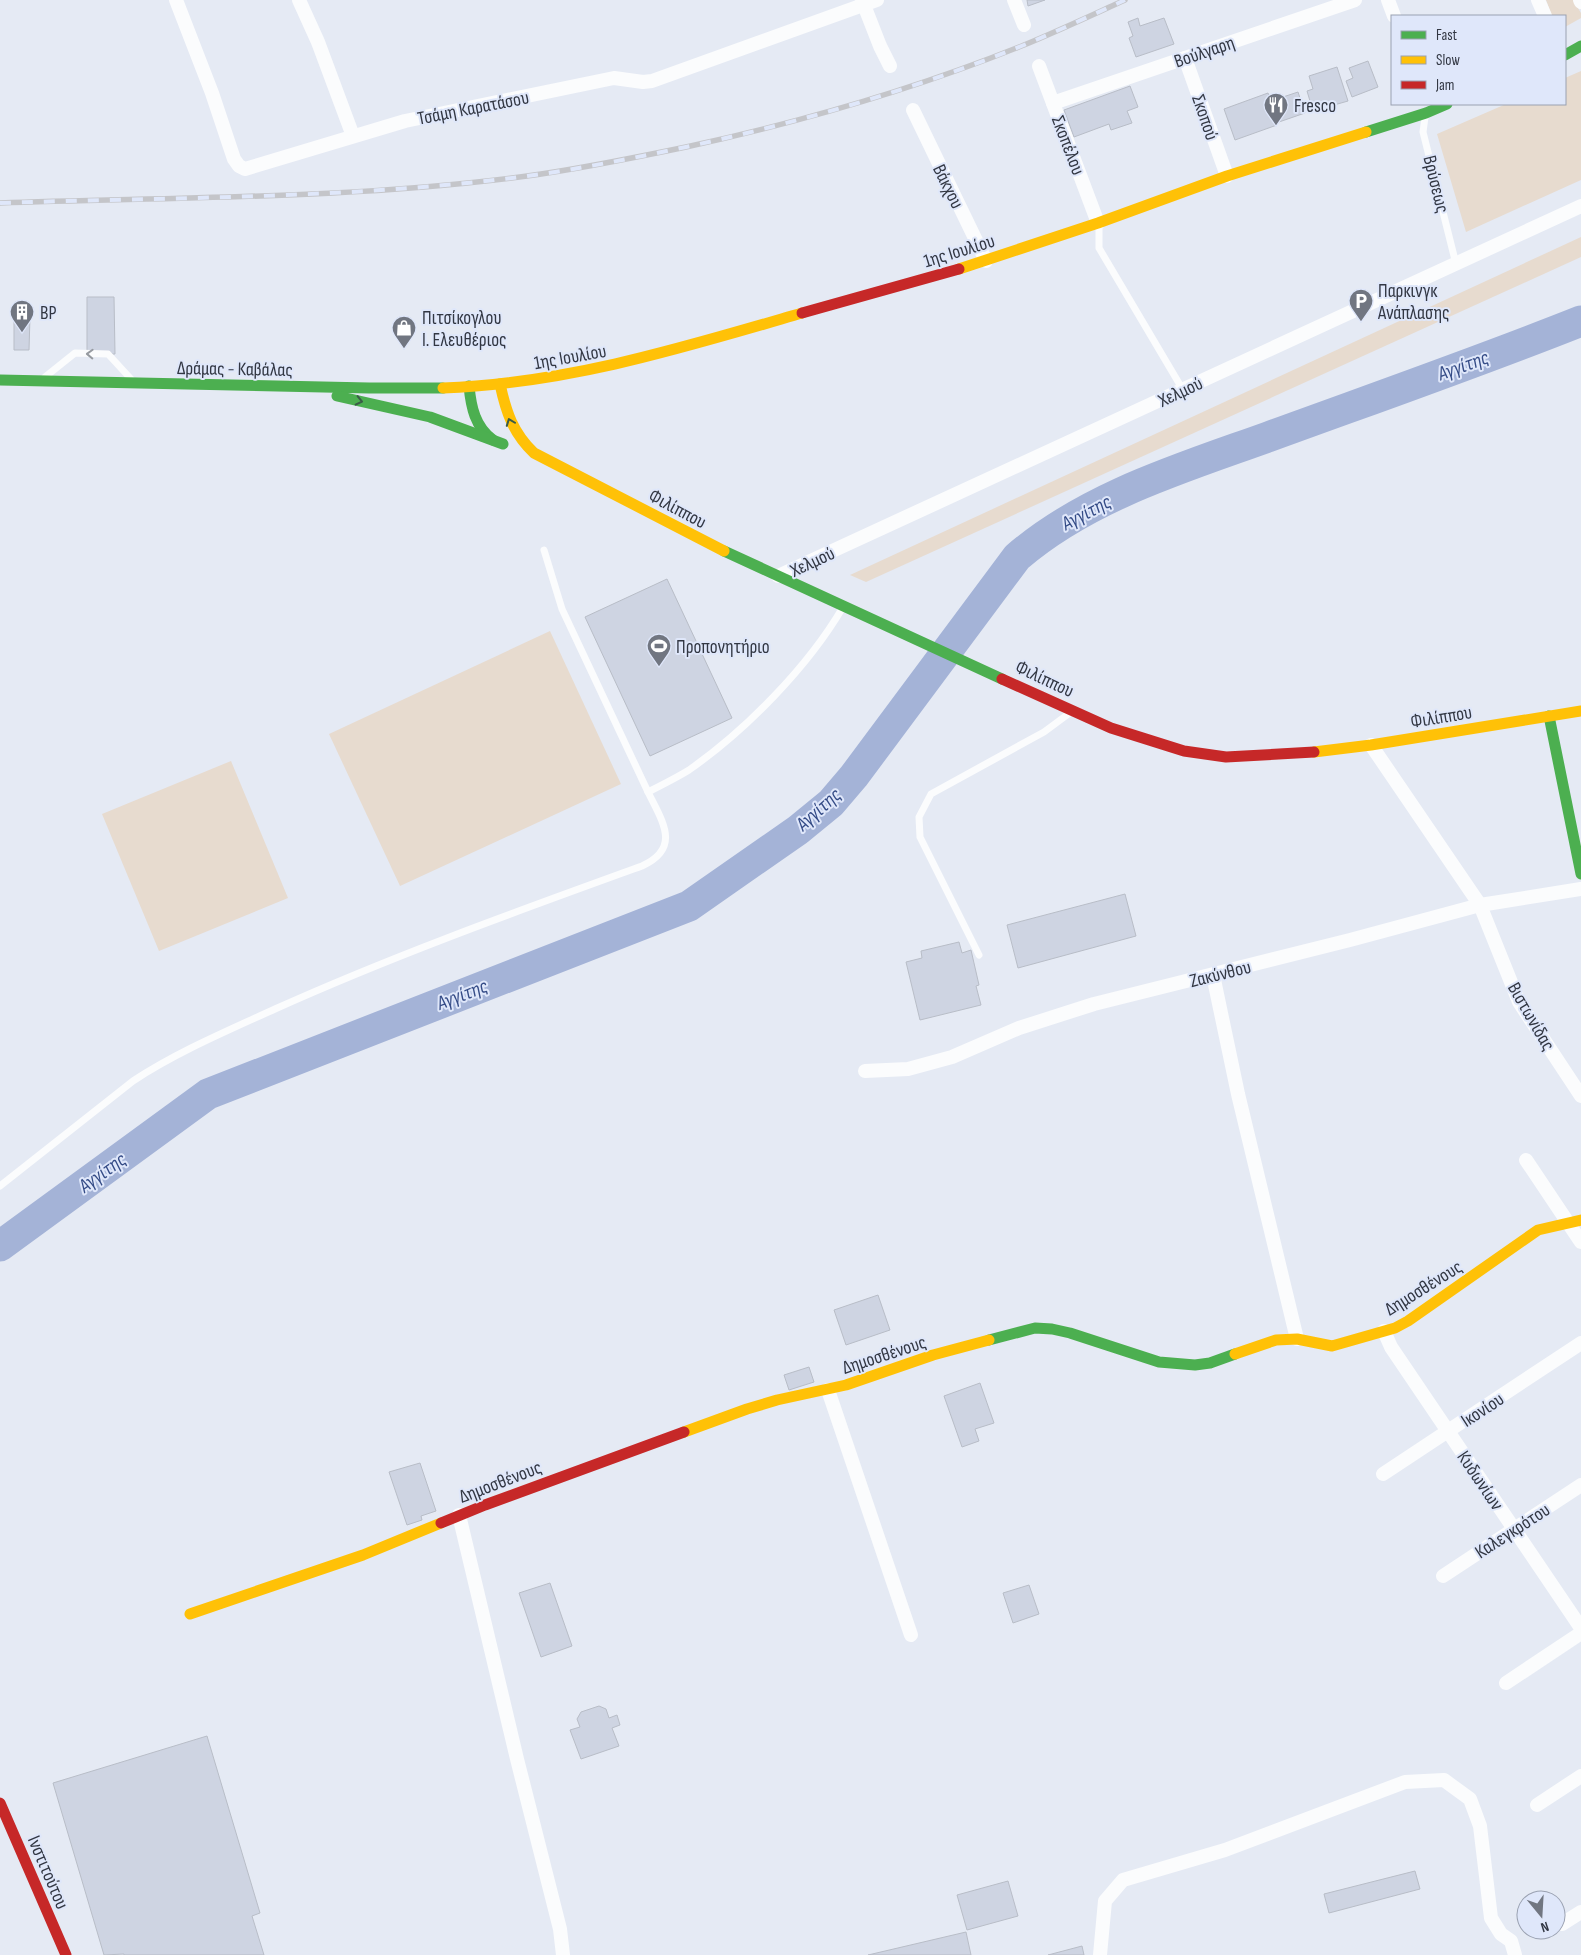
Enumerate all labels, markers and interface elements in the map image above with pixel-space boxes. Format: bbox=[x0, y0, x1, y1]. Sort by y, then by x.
legend bbox=[1391, 15, 1566, 105]
text: Fast bbox=[1436, 26, 1458, 45]
street label: Βούλγαρη bbox=[1171, 31, 1238, 73]
text: Slow bbox=[1436, 51, 1460, 70]
text: Jam bbox=[1435, 76, 1454, 95]
street label: Τσάμη Καρατάσου bbox=[416, 86, 531, 131]
street label: Σκοπού bbox=[1186, 92, 1223, 143]
restaurant icon: Fresco bbox=[1263, 92, 1289, 126]
place label: Fresco bbox=[1294, 95, 1336, 118]
street label: Σκοπέλου bbox=[1046, 113, 1089, 178]
street label: Βρύσεως bbox=[1417, 153, 1454, 216]
street label: Βάκχου bbox=[927, 161, 968, 213]
street label: 1ης Ιουλίου bbox=[921, 230, 998, 273]
place label: Παρκινγκ Ανάπλασης bbox=[1377, 280, 1450, 325]
parking icon: Παρκινγκ Ανάπλασης bbox=[1348, 288, 1374, 322]
building icon: BP bbox=[9, 299, 35, 333]
place label: BP bbox=[40, 302, 56, 325]
place label: Πιτσίκογλου Ι. Ελευθέριος bbox=[422, 307, 507, 352]
shop icon: Πιτσίκογλου Ι. Ελευθέριος bbox=[391, 315, 417, 349]
street label: 1ης Ιουλίου bbox=[532, 340, 608, 375]
water label: Αγγίτης bbox=[1434, 346, 1492, 387]
one-way arrow bbox=[86, 349, 94, 359]
street label: Δράμας - Καβάλας bbox=[177, 357, 293, 382]
street label: Χελμού bbox=[1154, 372, 1207, 413]
one-way arrow bbox=[355, 395, 364, 406]
one-way arrow bbox=[506, 418, 516, 427]
street label: Φιλίππου bbox=[644, 485, 710, 534]
water label: Αγγίτης bbox=[1057, 490, 1116, 536]
street label: Χελμού bbox=[786, 542, 839, 583]
sports icon: Προπονητήριο bbox=[646, 633, 672, 667]
place label: Προπονητήριο bbox=[676, 636, 770, 659]
street label: Φιλίππου bbox=[1011, 656, 1077, 703]
street label: Φιλίππου bbox=[1409, 701, 1474, 734]
water label: Αγγίτης bbox=[790, 783, 846, 837]
street label: Ζακύνθου bbox=[1187, 956, 1253, 993]
water label: Αγγίτης bbox=[433, 974, 491, 1016]
street label: Βιστωνίδας bbox=[1502, 979, 1559, 1055]
water label: Αγγίτης bbox=[73, 1147, 131, 1199]
street label: Δημοσθένους bbox=[1381, 1256, 1467, 1321]
street label: Δημοσθένους bbox=[840, 1331, 929, 1380]
street label: Ικονίου bbox=[1457, 1388, 1509, 1433]
street label: Κυδωνίων bbox=[1452, 1447, 1508, 1515]
street label: Δημοσθένους bbox=[456, 1456, 545, 1509]
street label: Καλεγκρότου bbox=[1471, 1499, 1555, 1564]
street label: Ινστιτούτου bbox=[22, 1832, 73, 1913]
north arrow bbox=[1516, 1890, 1566, 1940]
text: N bbox=[1539, 1918, 1551, 1936]

